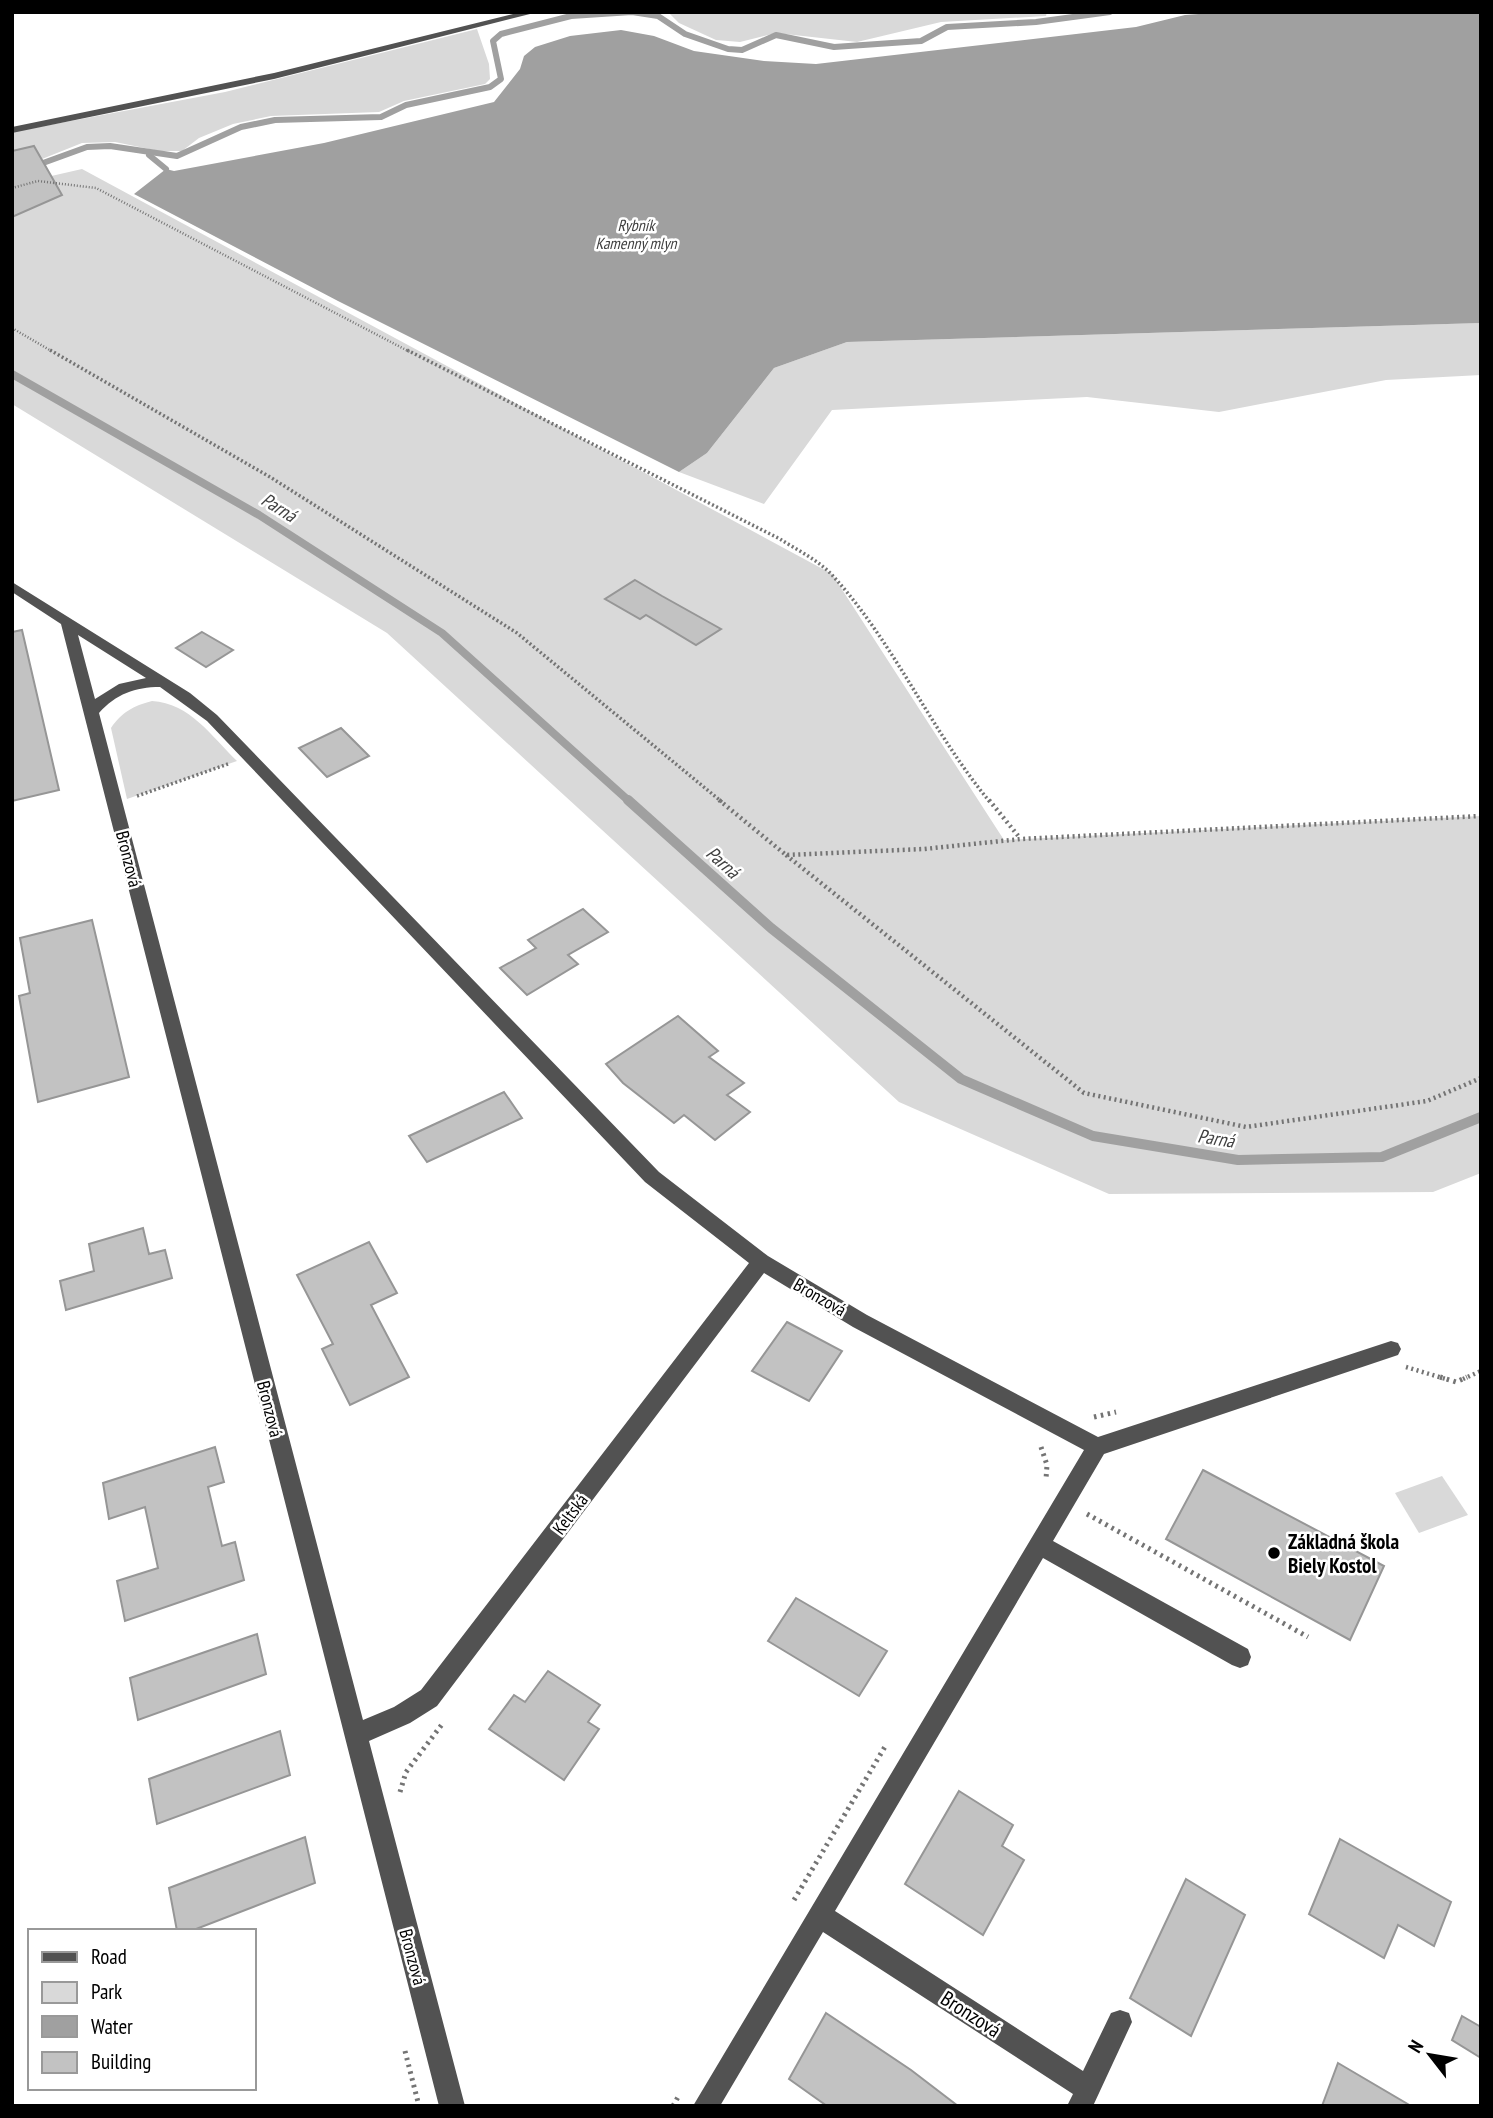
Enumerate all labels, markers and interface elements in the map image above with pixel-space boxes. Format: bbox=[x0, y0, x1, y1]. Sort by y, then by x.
water label: Rybník Kamenný mlyn bbox=[595, 215, 678, 253]
water label: Parná bbox=[257, 487, 302, 528]
street label: Bronzová bbox=[111, 828, 147, 890]
water label: Parná bbox=[701, 841, 746, 884]
water label: Parná bbox=[1196, 1123, 1237, 1153]
street label: Bronzová bbox=[790, 1273, 850, 1321]
street label: Bronzová bbox=[252, 1378, 288, 1440]
street label: Keltská bbox=[547, 1489, 593, 1539]
place label: Základná škola Biely Kostol bbox=[1288, 1528, 1399, 1579]
marker: Základná škola Biely Kostol bbox=[1266, 1545, 1282, 1561]
street label: Bronzová bbox=[394, 1926, 432, 1988]
legend bbox=[28, 1929, 256, 2090]
text: Road bbox=[91, 1943, 127, 1970]
text: Park bbox=[91, 1978, 122, 2005]
street label: Bronzová bbox=[936, 1985, 1006, 2043]
text: Water bbox=[91, 2013, 133, 2040]
north arrow bbox=[1395, 2020, 1465, 2090]
text: N bbox=[1402, 2036, 1428, 2057]
text: Building bbox=[91, 2048, 151, 2075]

